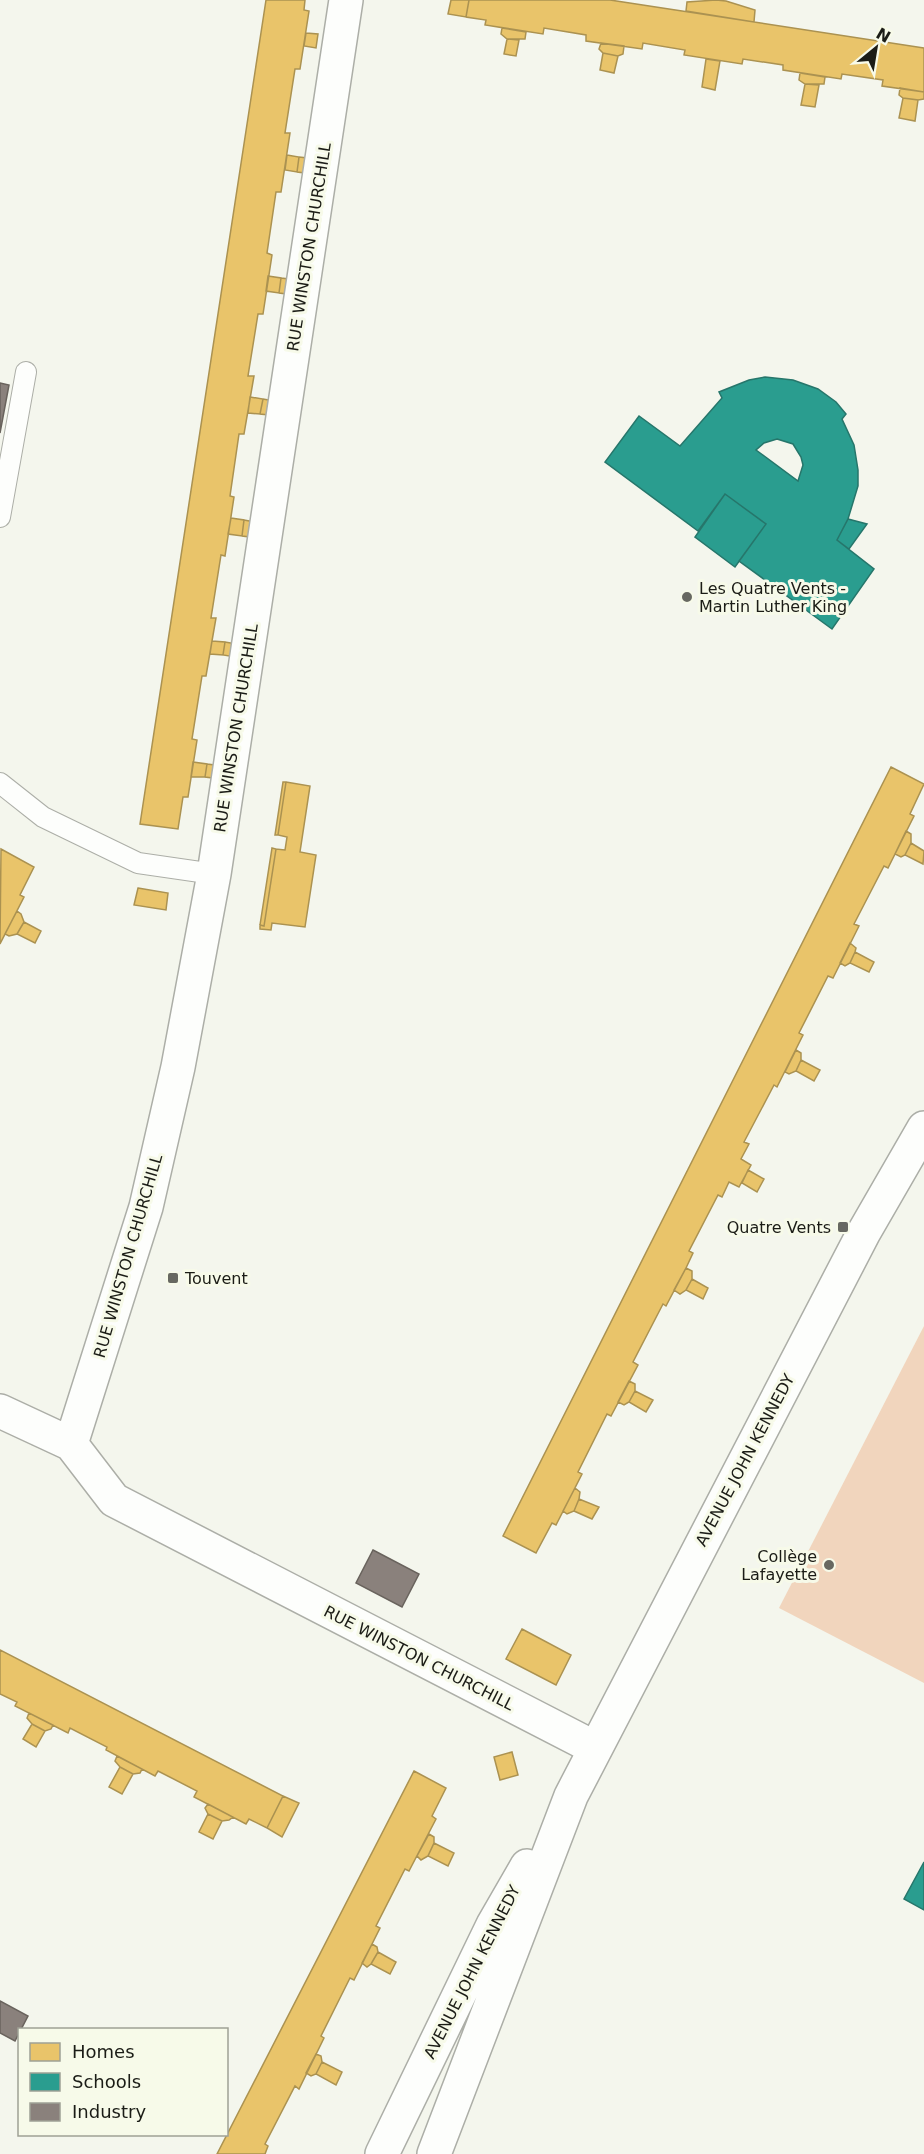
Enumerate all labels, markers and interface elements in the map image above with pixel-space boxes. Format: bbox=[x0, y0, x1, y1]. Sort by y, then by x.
north arrow bbox=[846, 18, 906, 78]
text: N bbox=[873, 24, 894, 47]
street label: RUE WINSTON CHURCHILL bbox=[283, 141, 335, 353]
place label: Les Quatre Vents - Martin Luther King bbox=[699, 579, 847, 616]
marker: Les Quatre Vents - Martin Luther King bbox=[680, 590, 694, 604]
street label: RUE WINSTON CHURCHILL bbox=[210, 622, 262, 834]
street label: RUE WINSTON CHURCHILL bbox=[90, 1152, 166, 1360]
place label: Quatre Vents bbox=[727, 1218, 831, 1237]
marker: Quatre Vents bbox=[836, 1220, 850, 1234]
place label: Touvent bbox=[184, 1269, 248, 1288]
marker: Touvent bbox=[166, 1271, 180, 1285]
street label: AVENUE JOHN KENNEDY bbox=[692, 1371, 799, 1549]
place label: Collège Lafayette bbox=[741, 1547, 817, 1584]
marker: Collège Lafayette bbox=[822, 1558, 836, 1572]
street label: RUE WINSTON CHURCHILL bbox=[321, 1602, 517, 1714]
street label: AVENUE JOHN KENNEDY bbox=[420, 1882, 524, 2062]
legend bbox=[18, 2028, 228, 2136]
text: Homes bbox=[72, 2041, 135, 2062]
text: Schools bbox=[72, 2071, 141, 2092]
text: Industry bbox=[72, 2101, 146, 2122]

